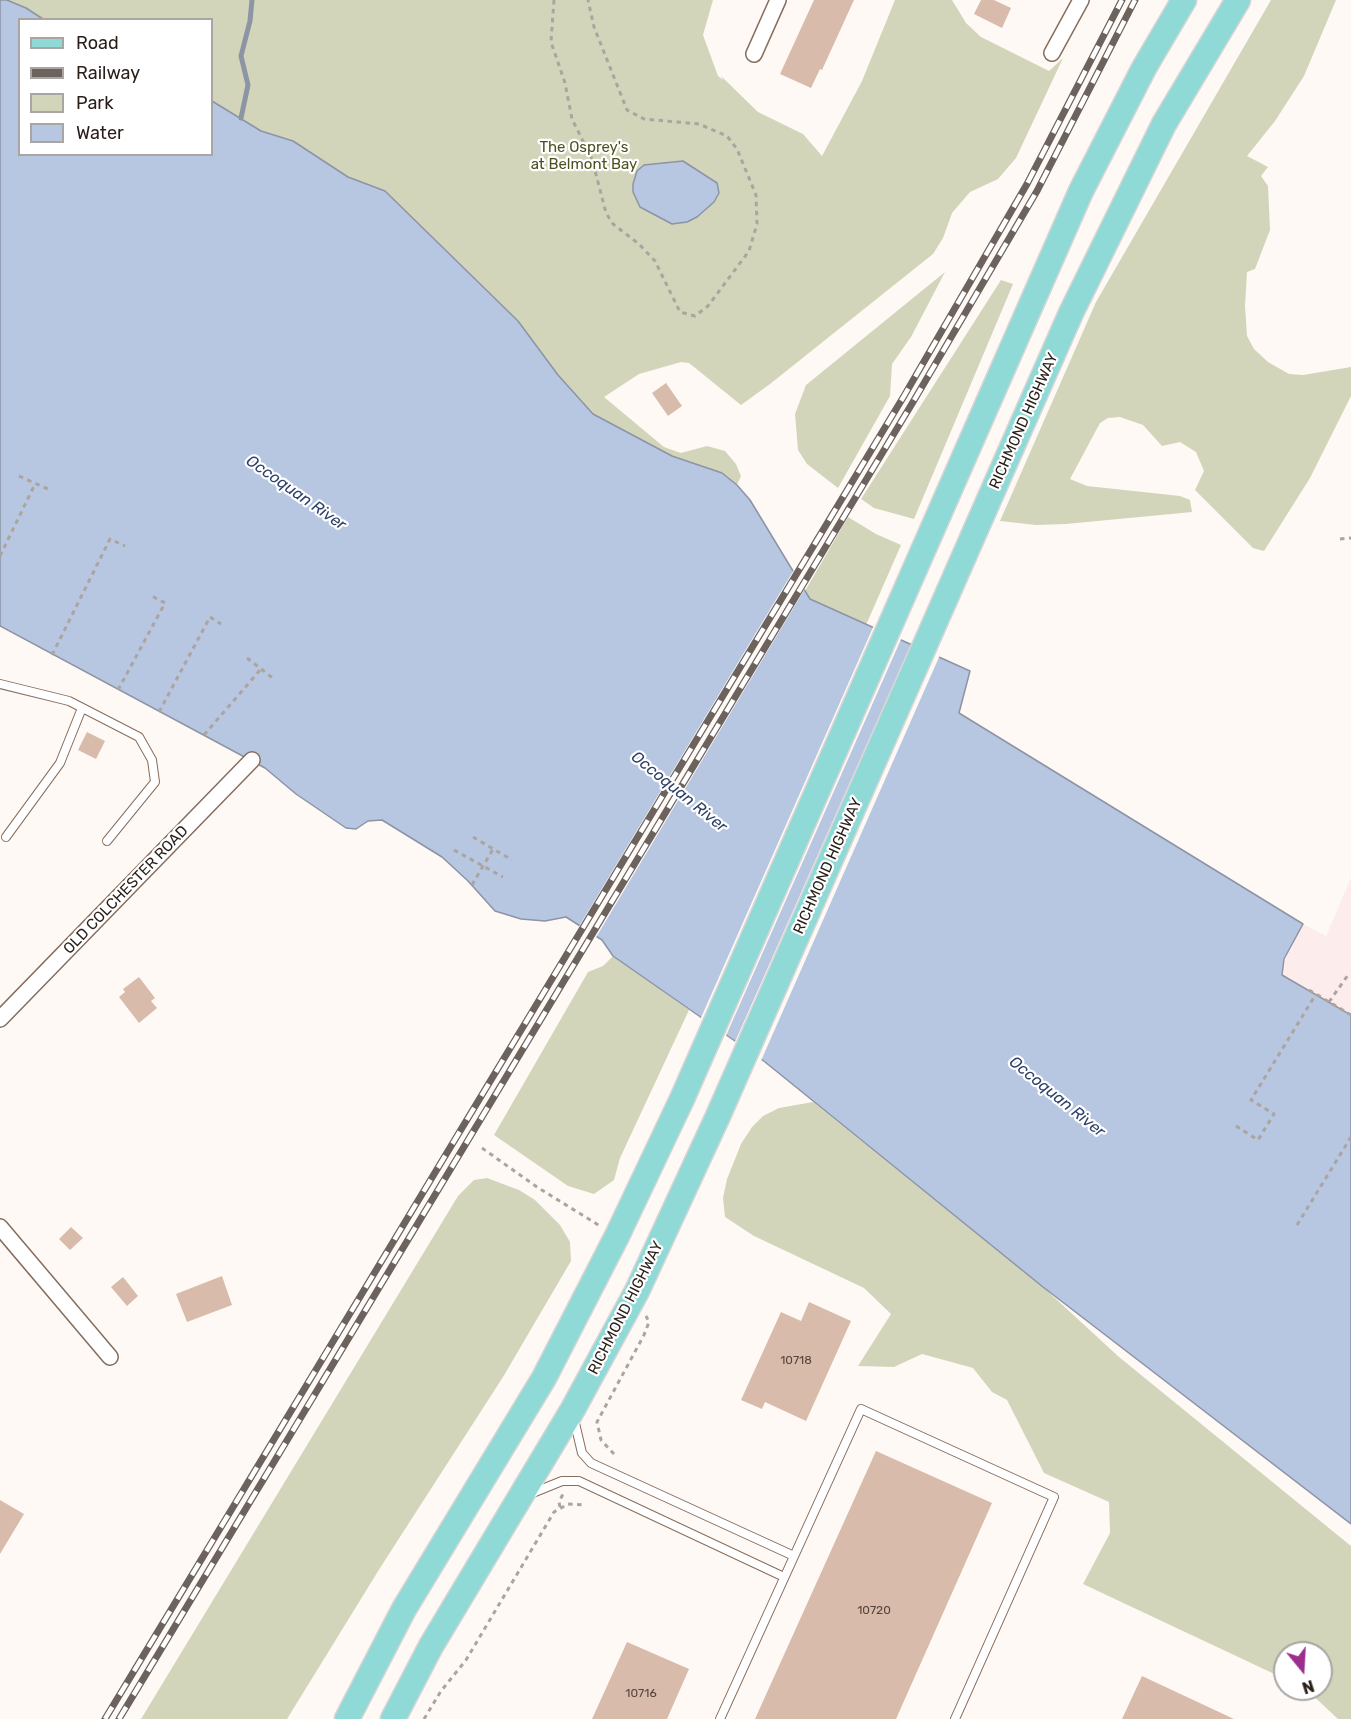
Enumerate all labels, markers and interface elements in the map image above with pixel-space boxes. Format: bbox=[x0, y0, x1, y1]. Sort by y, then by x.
legend bbox=[18, 18, 213, 156]
text: Road bbox=[76, 32, 119, 54]
text: Railway bbox=[76, 62, 140, 84]
text: Park bbox=[76, 92, 113, 114]
text: Water bbox=[76, 122, 124, 144]
park label: The Osprey's at Belmont Bay bbox=[531, 139, 637, 174]
street label: RICHMOND HIGHWAY bbox=[986, 350, 1062, 492]
water label: Occoquan River bbox=[242, 451, 350, 535]
water label: Occoquan River bbox=[627, 747, 731, 837]
street label: RICHMOND HIGHWAY bbox=[790, 795, 866, 937]
street label: OLD COLCHESTER ROAD bbox=[60, 822, 192, 958]
water label: Occoquan River bbox=[1005, 1052, 1109, 1142]
street label: RICHMOND HIGHWAY bbox=[585, 1238, 667, 1378]
house number: 10718 bbox=[780, 1354, 812, 1368]
house number: 10720 bbox=[857, 1604, 891, 1618]
north arrow bbox=[1273, 1641, 1333, 1701]
text: N bbox=[1300, 1676, 1317, 1698]
house number: 10716 bbox=[625, 1687, 657, 1701]

